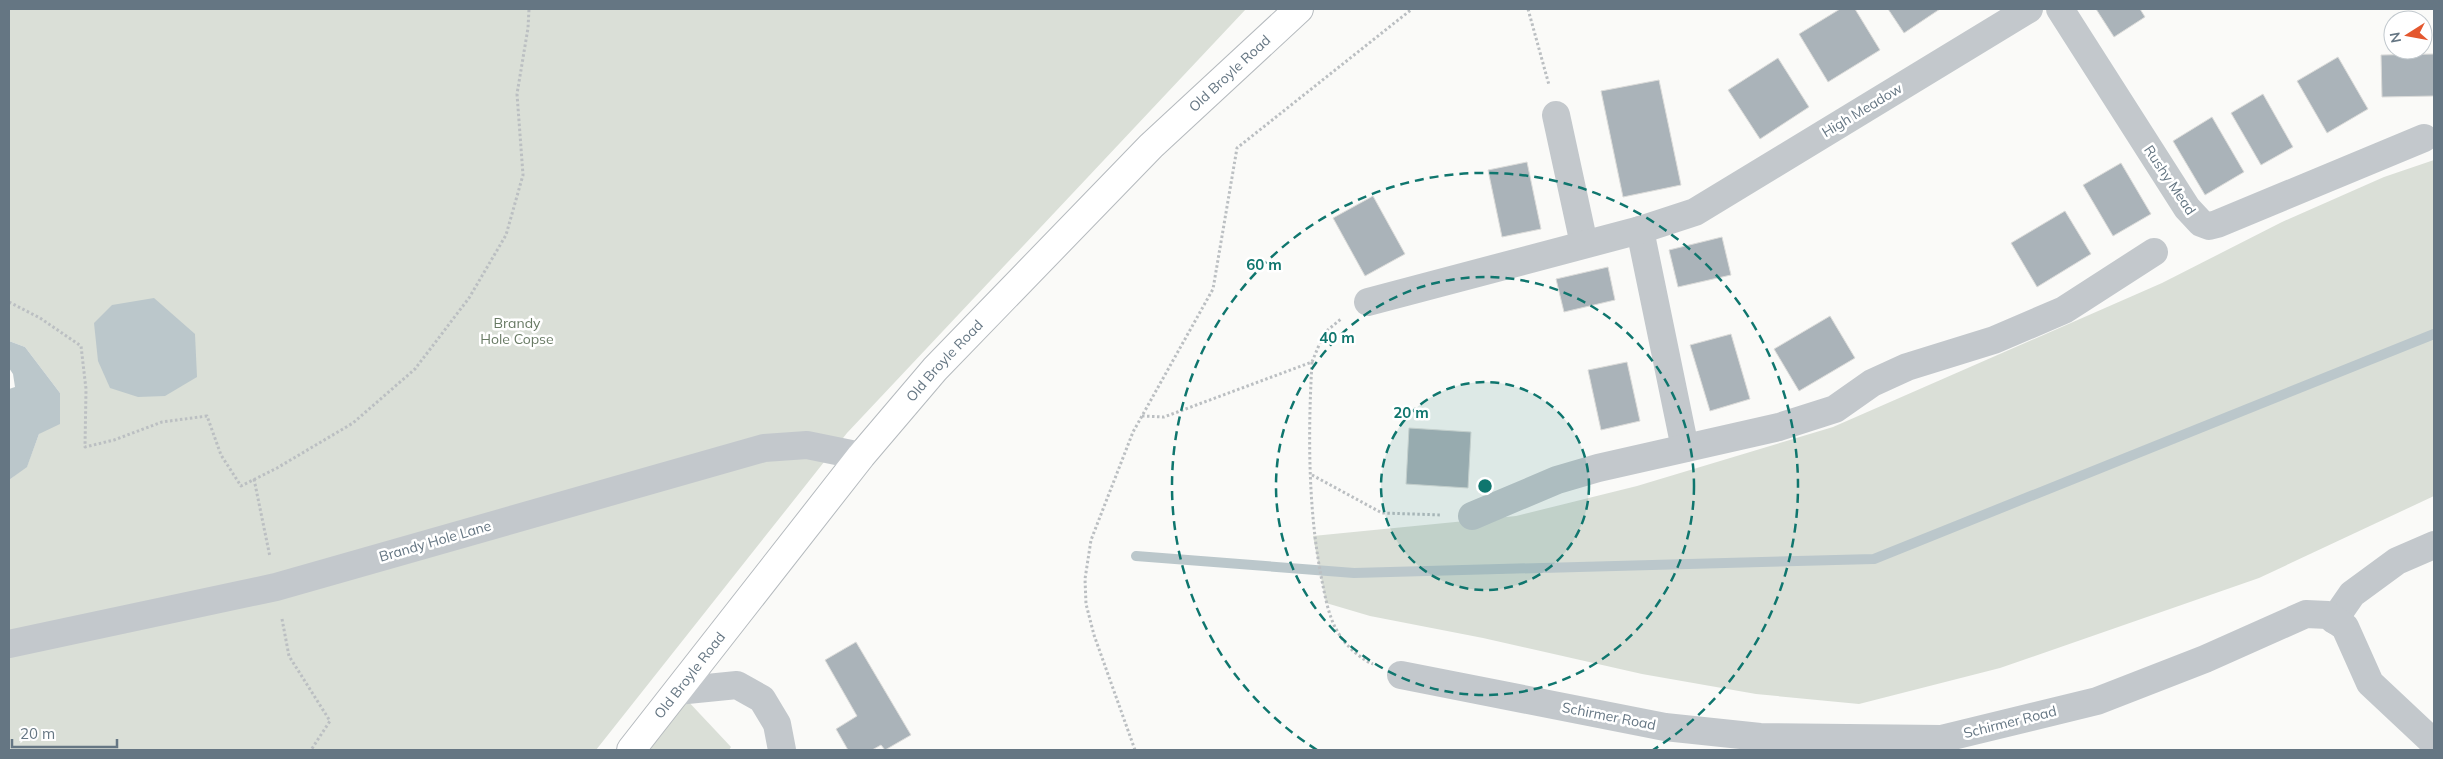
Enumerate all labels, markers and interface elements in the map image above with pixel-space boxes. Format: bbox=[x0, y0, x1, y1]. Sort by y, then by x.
north arrow bbox=[2383, 10, 2433, 60]
street label: Old Broyle Road bbox=[1185, 31, 1274, 116]
text: N bbox=[2385, 31, 2405, 44]
street label: High Meadow bbox=[1818, 79, 1906, 141]
street label: Rushy Mead bbox=[2140, 142, 2200, 218]
text: 60 m bbox=[1246, 255, 1282, 274]
park label: Brandy Hole Copse bbox=[480, 314, 554, 348]
street label: Old Broyle Road bbox=[902, 316, 987, 405]
text: 40 m bbox=[1319, 328, 1355, 347]
text: 20 m bbox=[1393, 403, 1429, 422]
centre of rings bbox=[1476, 477, 1494, 495]
street label: Brandy Hole Lane bbox=[377, 516, 493, 566]
street label: Old Broyle Road bbox=[650, 628, 729, 722]
street label: Schirmer Road bbox=[1561, 698, 1657, 734]
street label: Schirmer Road bbox=[1962, 702, 2058, 742]
scale bar bbox=[12, 716, 118, 748]
text: 20 m bbox=[20, 724, 55, 743]

